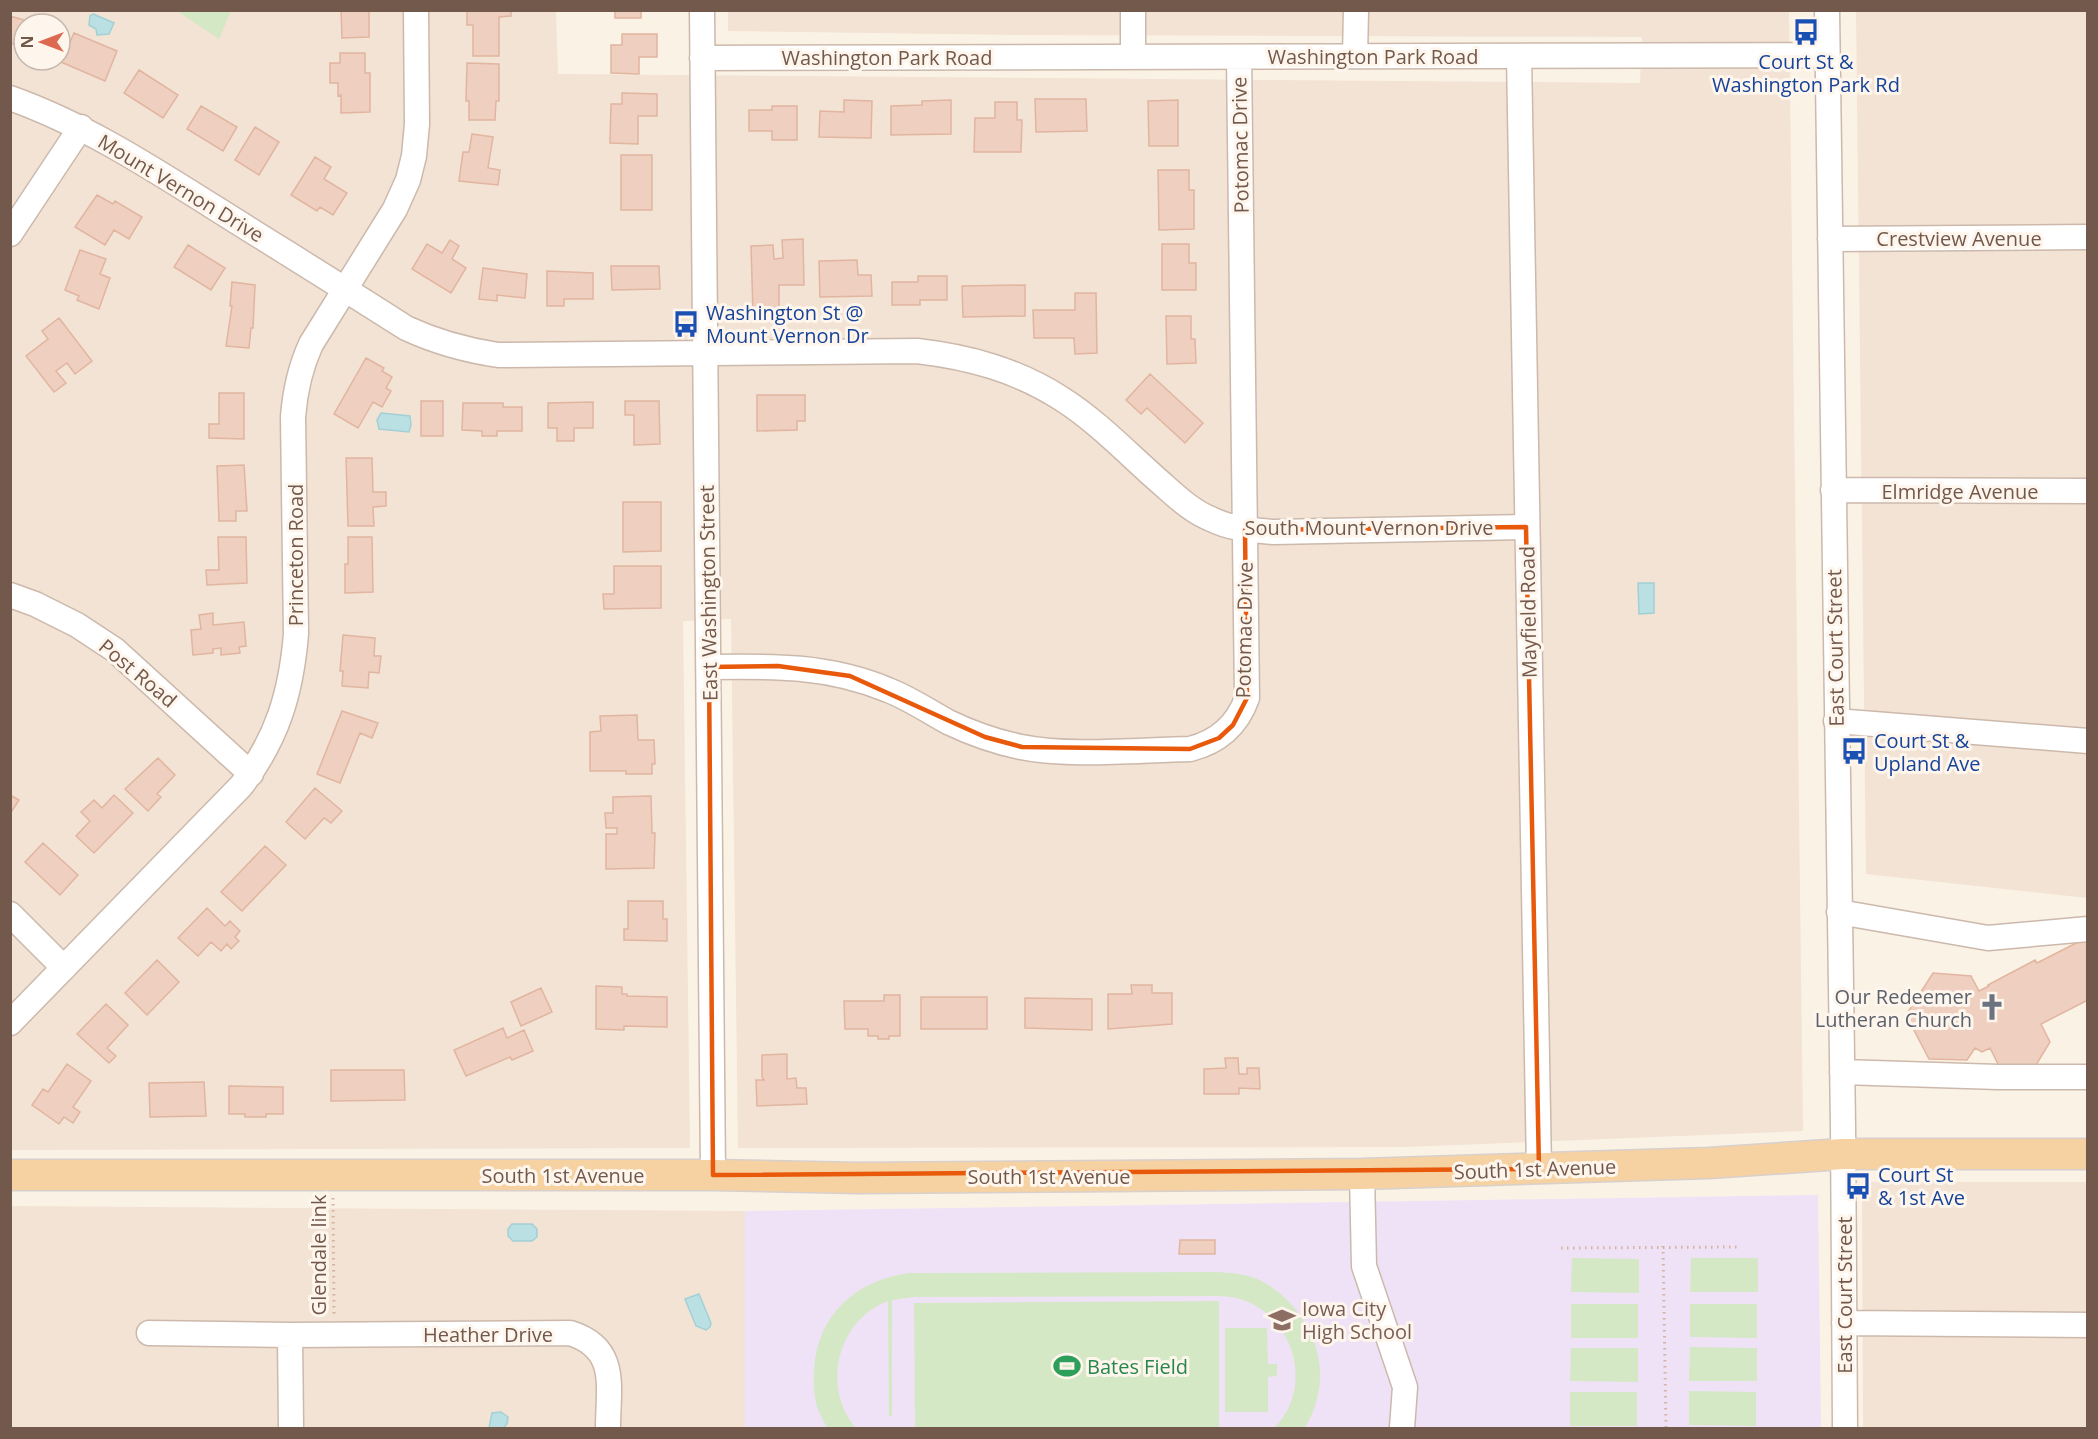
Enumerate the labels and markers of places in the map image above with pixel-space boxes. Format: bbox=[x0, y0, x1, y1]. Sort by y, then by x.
bus stop icon: Court St & Washington Park Rd bbox=[1791, 17, 1821, 47]
place label: Court St & Washington Park Rd bbox=[1712, 48, 1900, 98]
place label: Washington St @ Mount Vernon Dr bbox=[706, 299, 869, 349]
bus stop icon: Washington St @ Mount Vernon Dr bbox=[671, 309, 701, 339]
place label: Court St & Upland Ave bbox=[1874, 727, 1981, 777]
bus stop icon: Court St & Upland Ave bbox=[1839, 736, 1869, 766]
place label: Our Redeemer Lutheran Church bbox=[1815, 983, 1972, 1033]
church icon: Our Redeemer Lutheran Church bbox=[1977, 992, 2007, 1022]
place label: Court St & 1st Ave bbox=[1878, 1161, 1965, 1211]
bus stop icon: Court St & 1st Ave bbox=[1843, 1171, 1873, 1201]
place label: Iowa City High School bbox=[1302, 1295, 1412, 1345]
school or university icon: Iowa City High School bbox=[1267, 1305, 1297, 1335]
sports icon: Bates Field bbox=[1052, 1351, 1082, 1381]
place label: Bates Field bbox=[1087, 1353, 1188, 1380]

